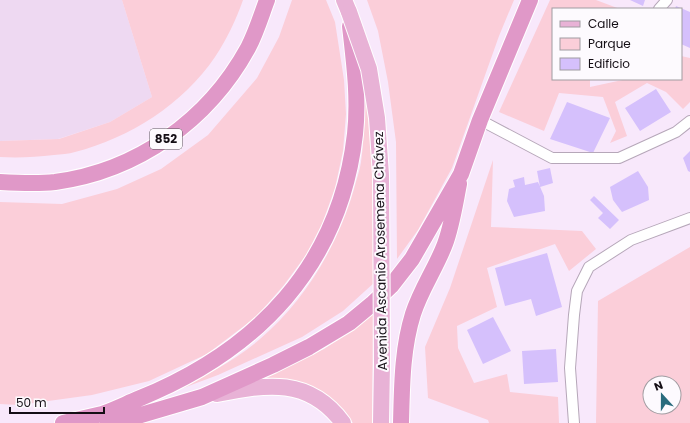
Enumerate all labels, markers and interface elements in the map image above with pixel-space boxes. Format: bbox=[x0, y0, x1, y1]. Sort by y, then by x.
legend bbox=[552, 8, 682, 80]
text: Calle bbox=[588, 15, 619, 32]
text: Parque bbox=[588, 35, 631, 52]
text: Edificio bbox=[588, 55, 630, 72]
road number: 852 bbox=[150, 129, 182, 149]
street label: Avenida Ascanio Arosemena Chávez bbox=[369, 131, 392, 371]
north arrow bbox=[642, 375, 682, 415]
text: N bbox=[652, 377, 665, 395]
scale bar bbox=[10, 389, 104, 415]
text: 50 m bbox=[16, 394, 47, 411]

